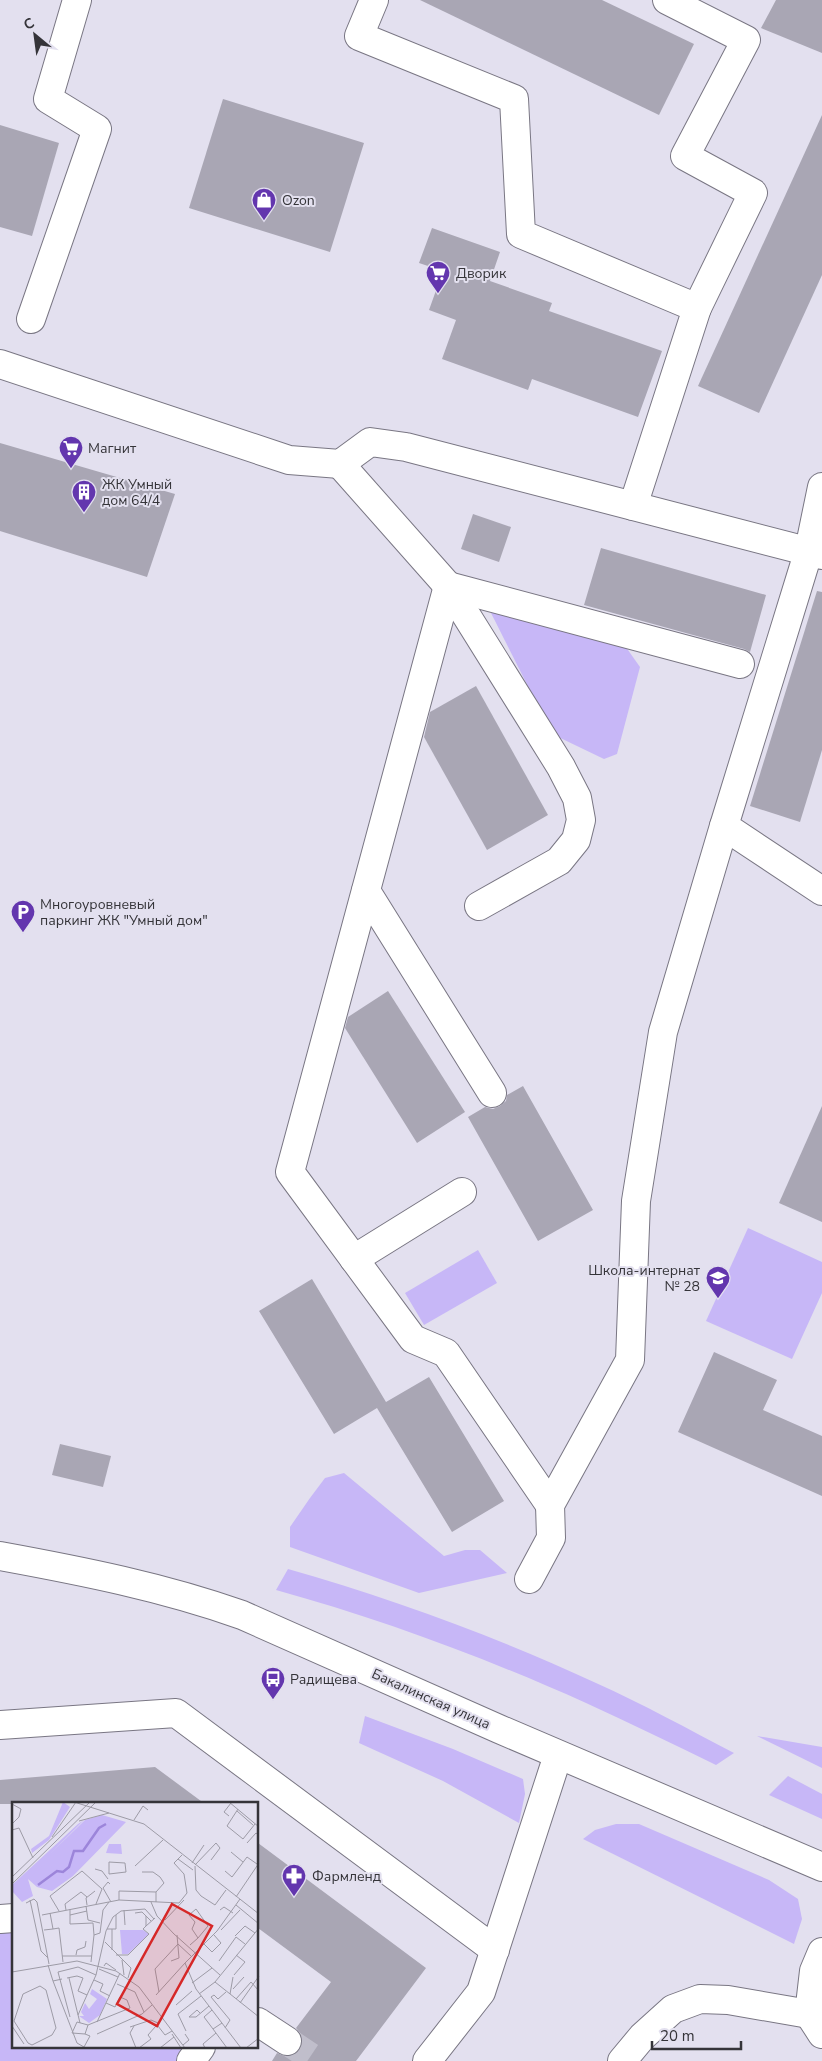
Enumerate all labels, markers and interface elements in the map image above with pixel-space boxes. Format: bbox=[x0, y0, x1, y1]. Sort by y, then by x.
north arrow bbox=[10, 10, 60, 60]
text: С bbox=[20, 13, 38, 35]
shop icon: Ozon bbox=[251, 187, 277, 221]
place label: Ozon bbox=[282, 191, 315, 210]
supermarket icon: Дворик bbox=[425, 260, 451, 294]
place label: Дворик bbox=[456, 264, 507, 283]
supermarket icon: Магнит bbox=[58, 435, 84, 469]
place label: Магнит bbox=[88, 439, 137, 458]
place label: ЖК Умный дом 64/4 bbox=[102, 475, 172, 510]
building icon: ЖК Умный дом 64/4 bbox=[71, 479, 97, 513]
place label: Многоуровневый паркинг ЖК "Умный дом" bbox=[40, 895, 208, 930]
parking icon: Многоуровневый паркинг ЖК "Умный дом" bbox=[10, 899, 36, 933]
place label: Школа-интернат № 28 bbox=[588, 1261, 701, 1296]
school or university icon: Школа-интернат № 28 bbox=[705, 1265, 731, 1299]
street label: Бакалинская улица bbox=[369, 1664, 493, 1734]
bus stop icon: Радищева bbox=[260, 1666, 286, 1700]
place label: Радищева bbox=[290, 1670, 357, 1689]
inset map bbox=[12, 1802, 259, 2048]
pharmacy icon: Фармленд bbox=[281, 1863, 307, 1897]
place label: Фармленд bbox=[312, 1867, 381, 1886]
scale bar bbox=[652, 2018, 741, 2050]
text: 20 m bbox=[660, 2026, 695, 2046]

